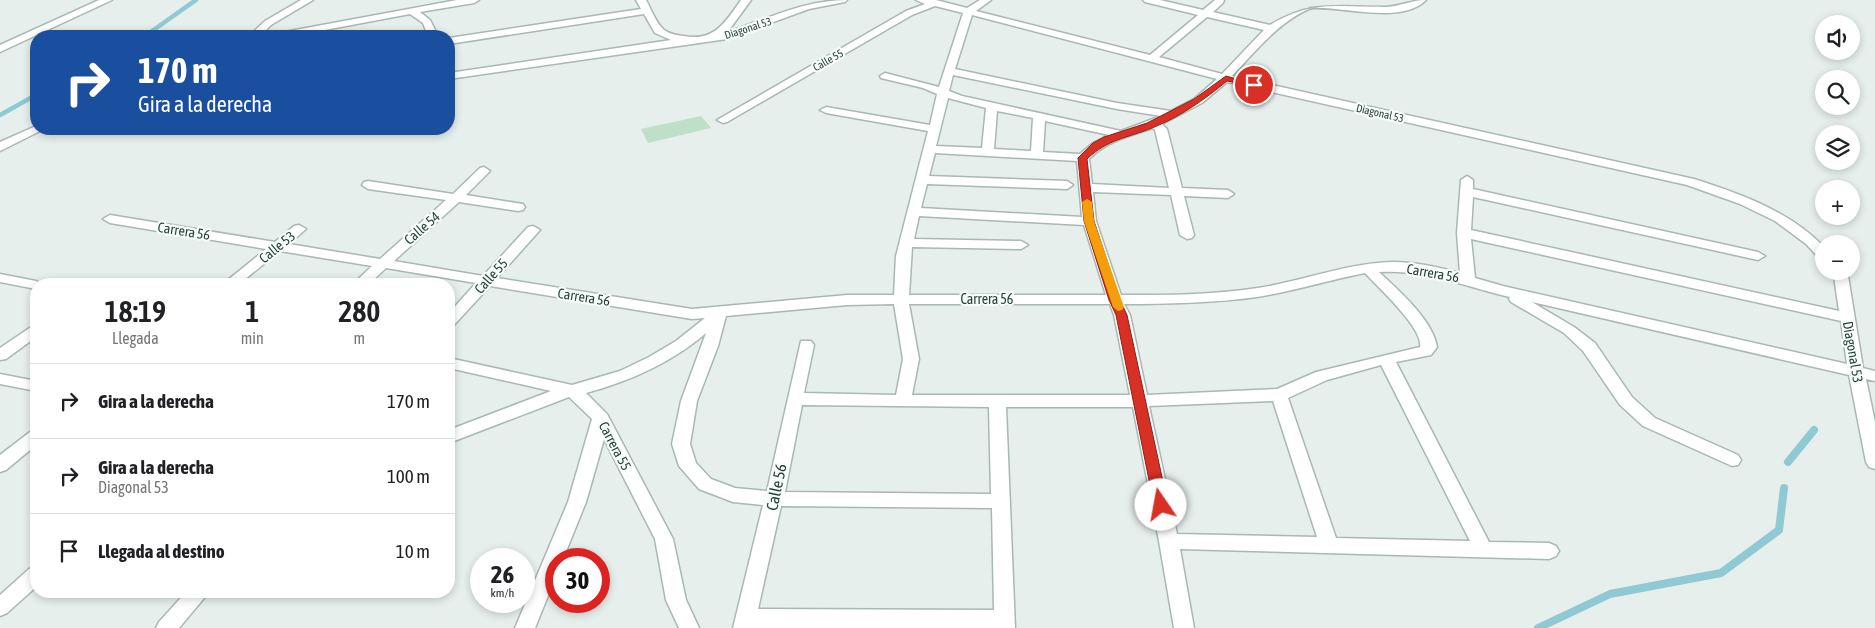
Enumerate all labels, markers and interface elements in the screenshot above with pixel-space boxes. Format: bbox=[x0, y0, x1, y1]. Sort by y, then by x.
street label: Diagonal 53 bbox=[723, 15, 773, 41]
map controls bbox=[1815, 15, 1860, 280]
button: sound bbox=[1815, 15, 1860, 60]
street label: Calle 55 bbox=[811, 47, 845, 73]
icon: right bbox=[55, 50, 120, 115]
text: 170 m bbox=[138, 50, 217, 90]
pin bbox=[1233, 64, 1275, 106]
button: search bbox=[1815, 70, 1860, 115]
icon: arrive bbox=[1240, 71, 1268, 99]
text: Gira a la derecha bbox=[138, 91, 272, 117]
street label: Diagonal 53 bbox=[1355, 102, 1405, 124]
button: layers bbox=[1815, 125, 1860, 170]
button: + bbox=[1815, 180, 1860, 225]
street label: Calle 54 bbox=[401, 208, 443, 248]
street label: Carrera 56 bbox=[157, 219, 212, 243]
street label: Calle 53 bbox=[256, 228, 298, 266]
button: − bbox=[1815, 235, 1860, 280]
street label: Calle 55 bbox=[471, 255, 511, 297]
street label: Carrera 56 bbox=[1406, 261, 1461, 286]
street label: Carrera 56 bbox=[557, 285, 612, 309]
street label: Carrera 56 bbox=[961, 291, 1014, 307]
text: 18:19 bbox=[104, 294, 166, 328]
text: 1 bbox=[245, 294, 259, 328]
text: 280 bbox=[338, 294, 380, 328]
street label: Diagonal 53 bbox=[1840, 320, 1866, 384]
text: Llegada bbox=[112, 329, 159, 347]
text: min bbox=[241, 329, 264, 347]
text: m bbox=[354, 329, 365, 347]
icon: right bbox=[55, 387, 83, 415]
text: Gira a la derecha bbox=[98, 390, 214, 412]
text: 170 m bbox=[387, 390, 430, 412]
street label: Carrera 55 bbox=[596, 419, 634, 473]
text: Gira a la derecha bbox=[98, 456, 214, 478]
icon: right bbox=[55, 462, 83, 490]
street label: Calle 56 bbox=[762, 462, 790, 512]
text: 100 m bbox=[387, 465, 430, 487]
text: Diagonal 53 bbox=[98, 478, 169, 496]
position arrow bbox=[1134, 478, 1186, 530]
icon: arrive bbox=[55, 537, 83, 565]
text: Llegada al destino bbox=[98, 540, 225, 562]
text: 10 m bbox=[396, 540, 430, 562]
speed limit sign: 30 bbox=[545, 548, 610, 613]
text: 26 bbox=[491, 560, 514, 588]
text: km/h bbox=[491, 586, 514, 600]

